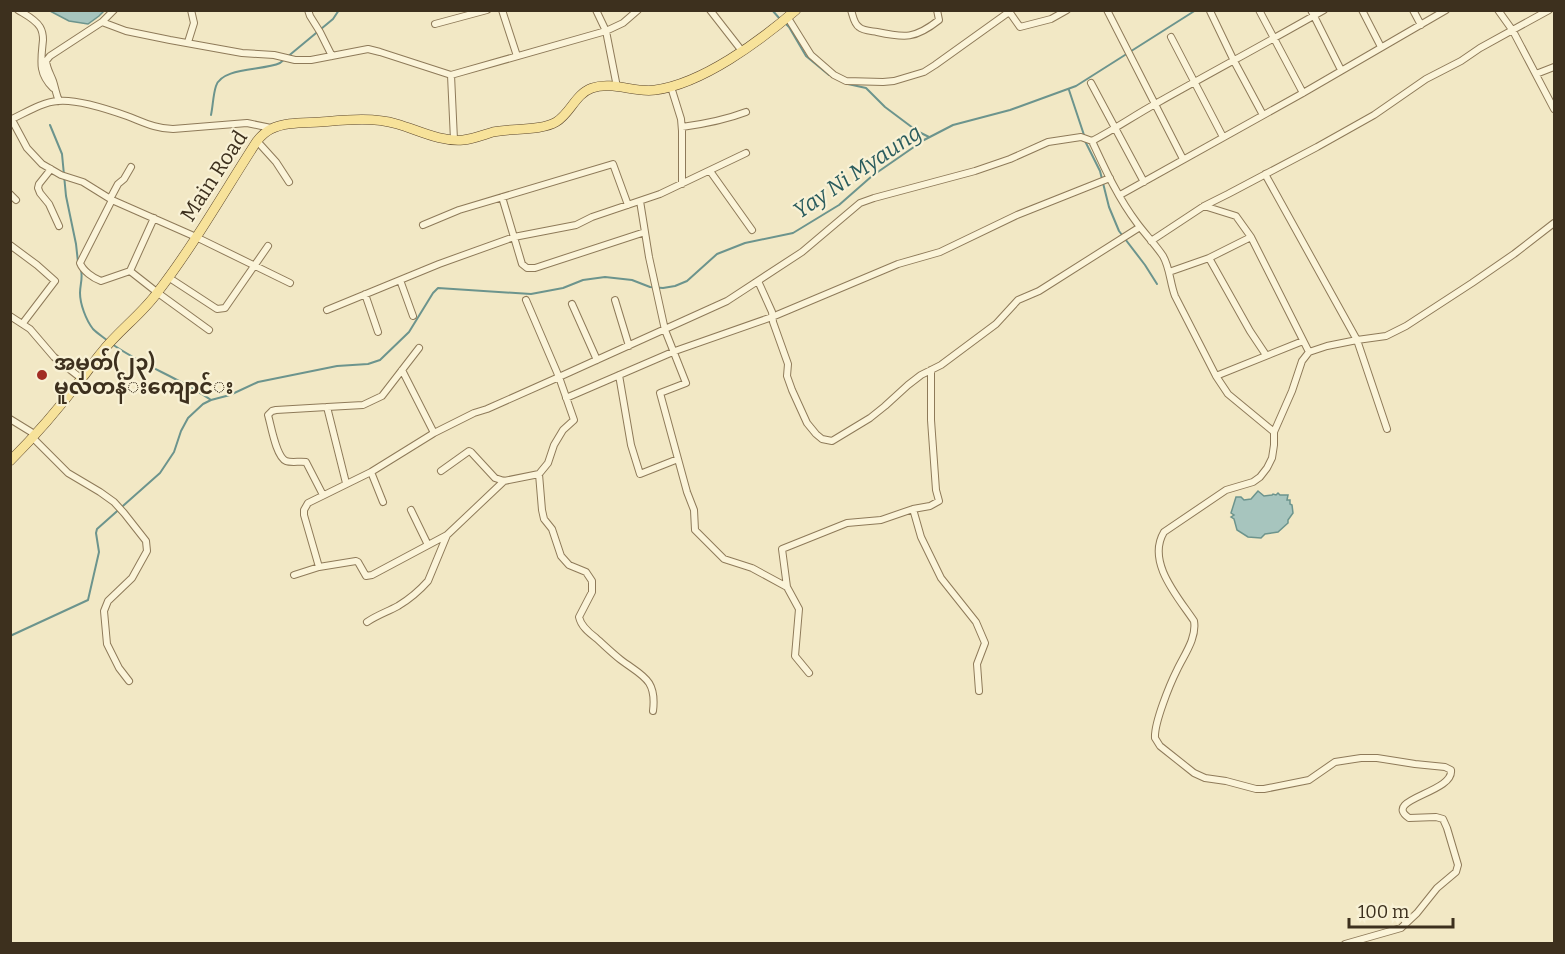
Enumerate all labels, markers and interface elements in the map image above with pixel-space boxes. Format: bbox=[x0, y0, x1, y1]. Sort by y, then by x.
water label: Yay Ni Myaung bbox=[788, 119, 926, 224]
street label: Main Road bbox=[175, 126, 253, 226]
place label: အမှတ်(၂၃) မူလတန်‌း‌ကျောင်‌း bbox=[54, 347, 234, 405]
marker: အမှတ်(၂၃) မူလတန်‌း‌ကျောင်‌း bbox=[35, 368, 49, 382]
scale bar bbox=[1349, 891, 1452, 929]
text: 100 m bbox=[1358, 901, 1409, 923]

